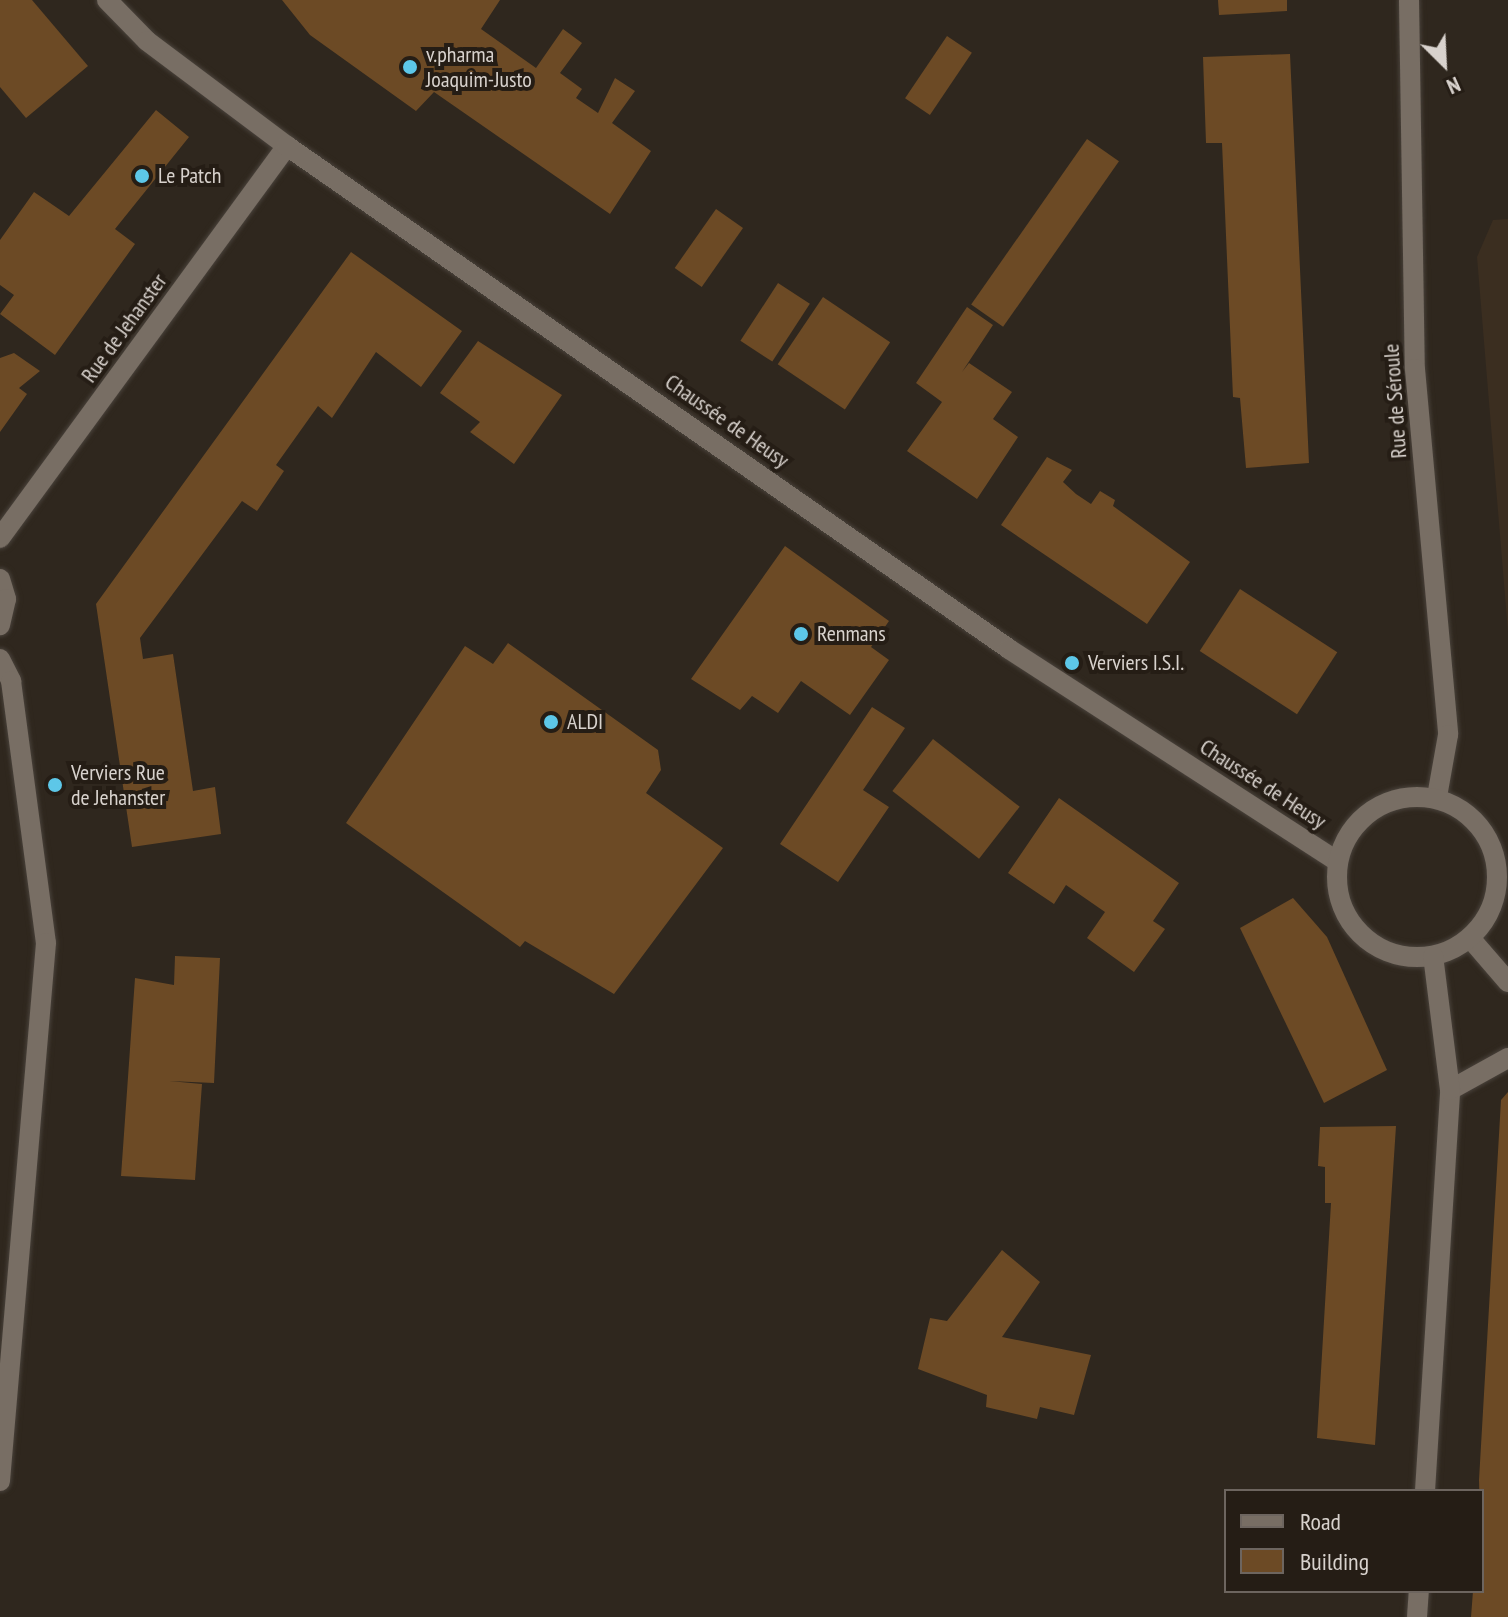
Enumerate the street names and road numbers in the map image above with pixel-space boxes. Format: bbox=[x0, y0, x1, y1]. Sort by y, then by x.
street label: Rue de Jehanster bbox=[76, 268, 172, 388]
street label: Rue de Séroule bbox=[1378, 343, 1412, 459]
street label: Chaussée de Heusy bbox=[660, 369, 794, 473]
street label: Chaussée de Heusy bbox=[1195, 733, 1331, 835]

